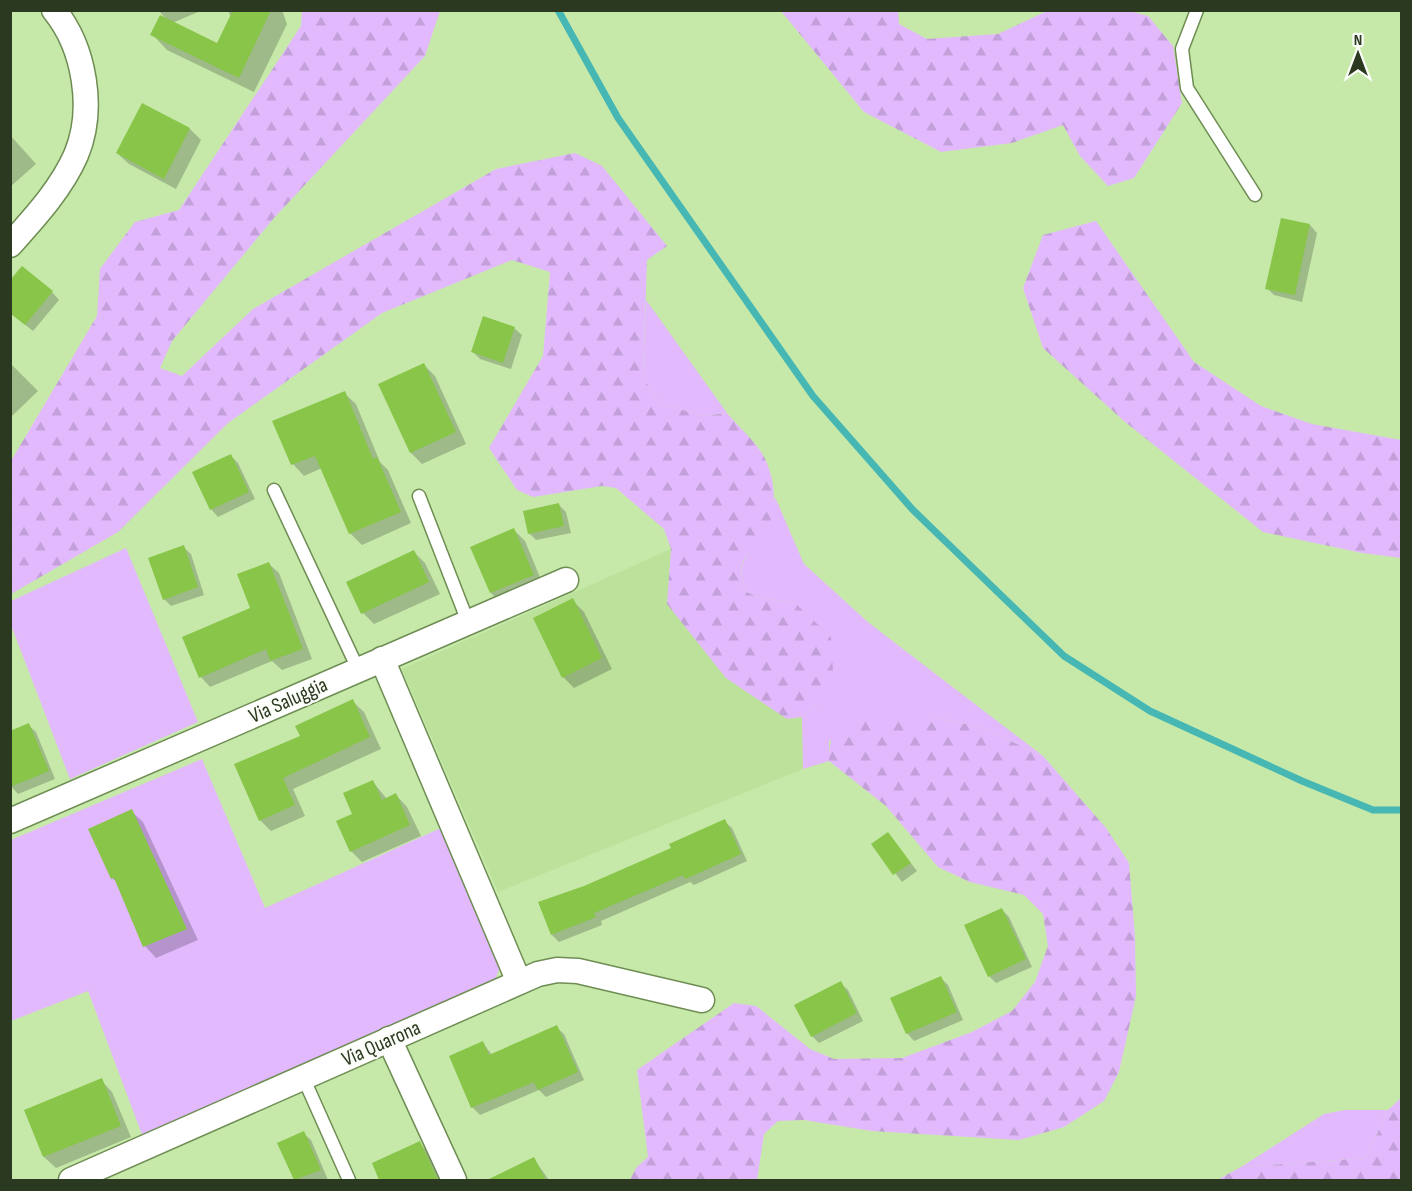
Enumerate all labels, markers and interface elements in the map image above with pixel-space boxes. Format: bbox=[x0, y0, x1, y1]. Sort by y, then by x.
north arrow bbox=[1328, 24, 1388, 84]
text: N bbox=[1354, 31, 1362, 50]
street label: Via Saluggia bbox=[245, 672, 331, 729]
street label: Via Quarona bbox=[338, 1015, 424, 1072]

